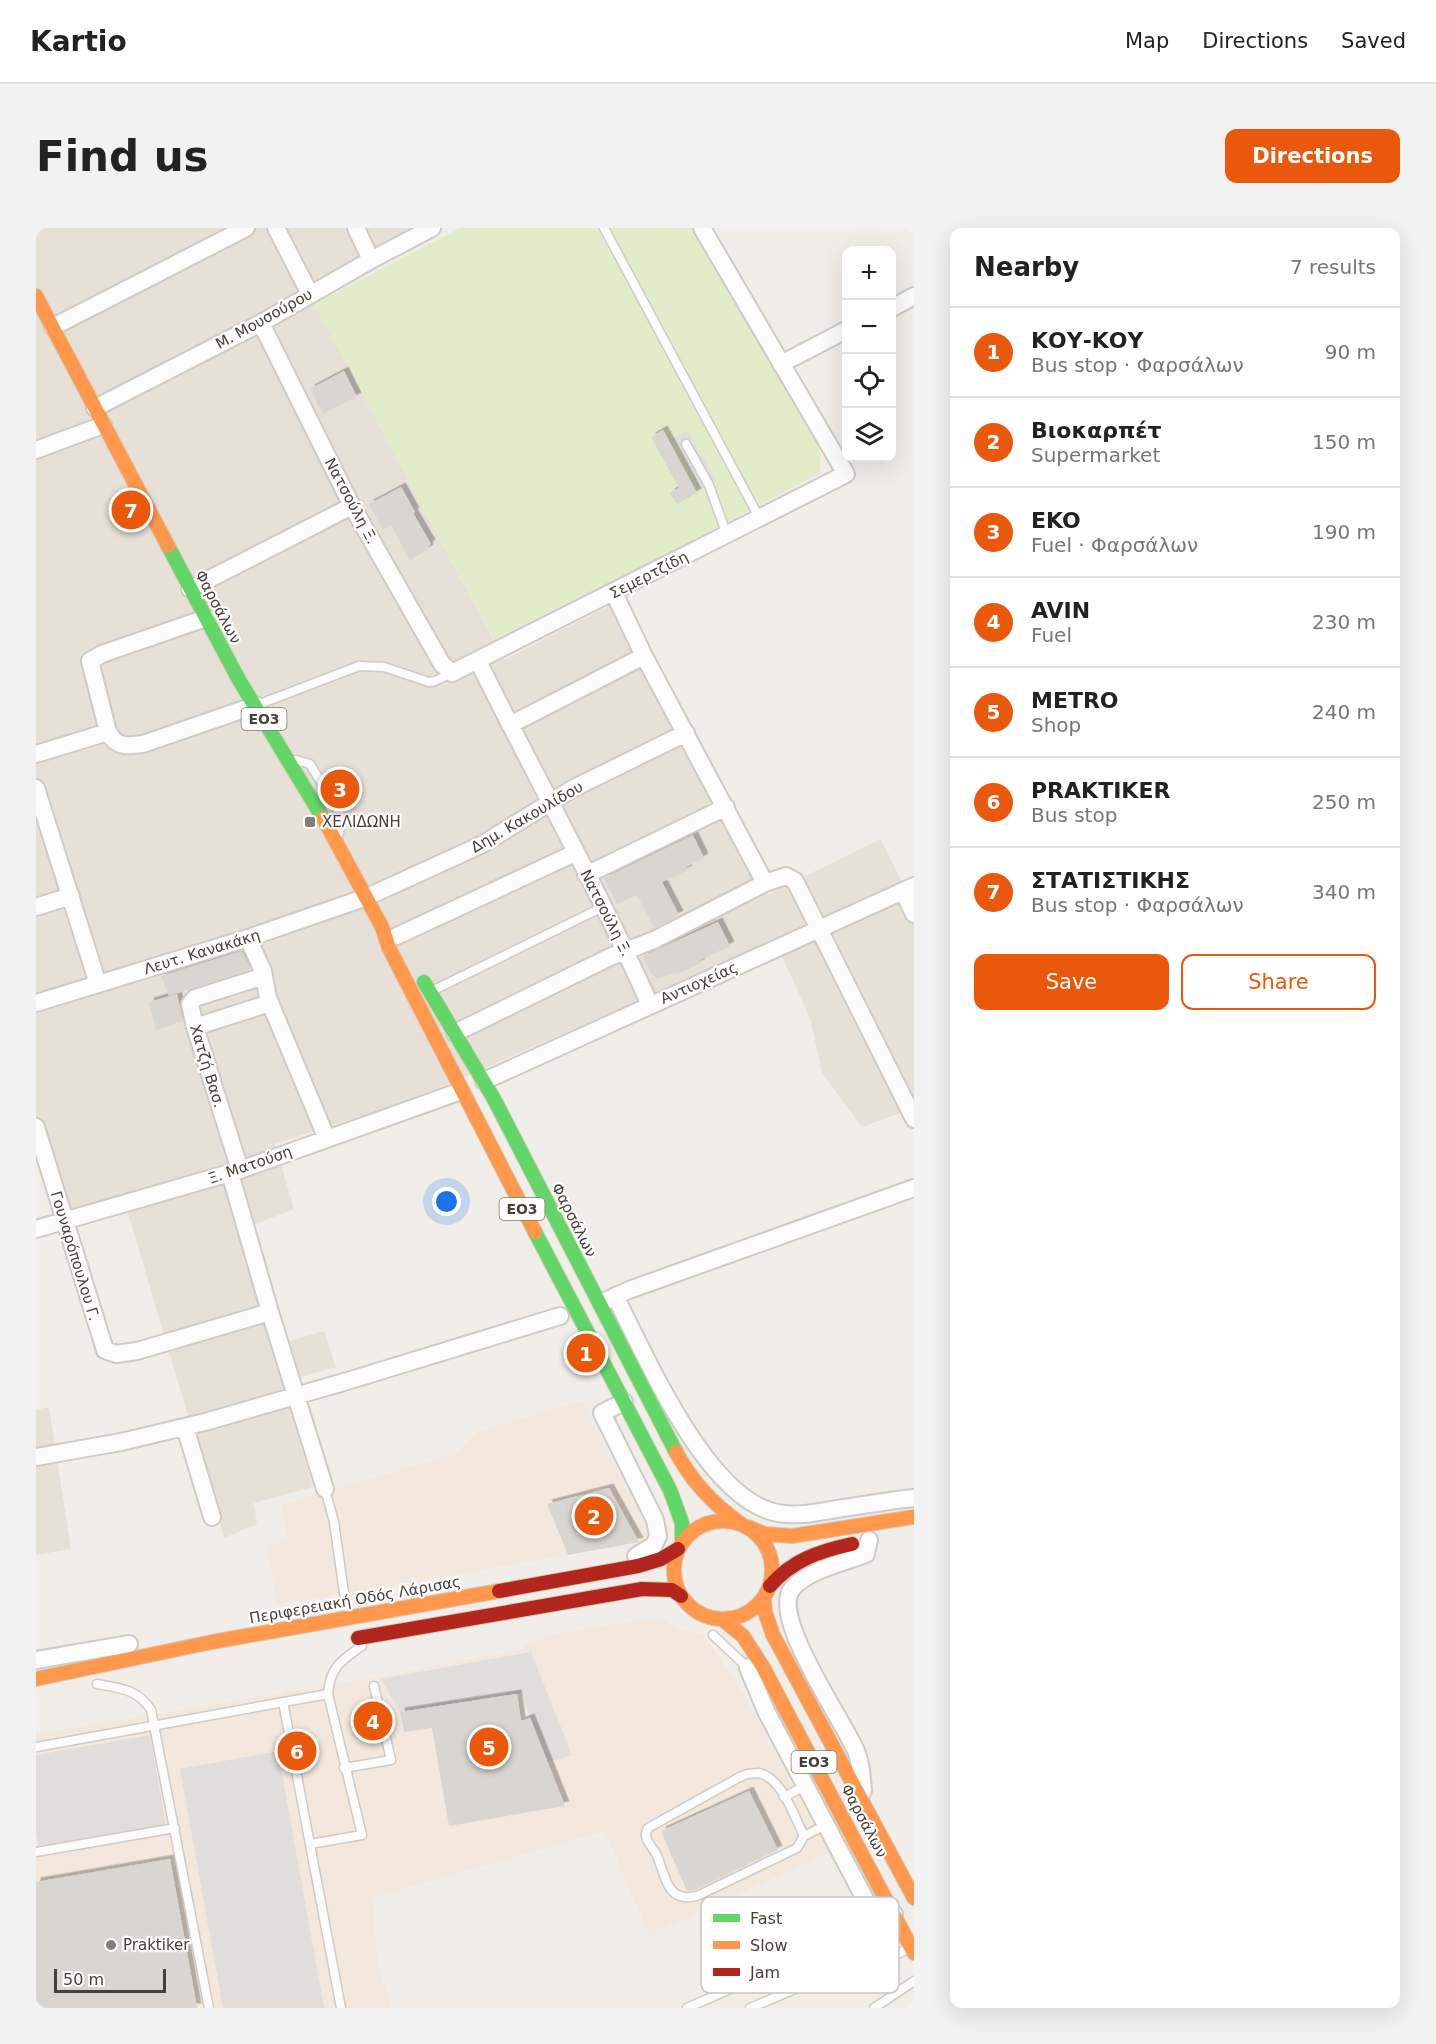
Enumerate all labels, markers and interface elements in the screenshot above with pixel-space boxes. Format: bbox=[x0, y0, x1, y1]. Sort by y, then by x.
text: Kartio bbox=[30, 25, 127, 58]
text: Map bbox=[1125, 29, 1169, 53]
text: Directions bbox=[1202, 29, 1308, 53]
text: Saved bbox=[1341, 29, 1406, 53]
button: Directions bbox=[1225, 129, 1400, 183]
text: Find us bbox=[36, 132, 209, 181]
map controls bbox=[842, 246, 896, 462]
button: + bbox=[842, 246, 896, 300]
text: Nearby bbox=[974, 252, 1079, 282]
text: 7 results bbox=[1290, 255, 1376, 279]
street label: Μ. Μουσούρου bbox=[212, 285, 316, 353]
button: − bbox=[842, 300, 896, 354]
text: ΚΟΥ-ΚΟΥ bbox=[1031, 328, 1144, 353]
text: 1 bbox=[987, 340, 1000, 364]
text: 90 m bbox=[1325, 340, 1376, 364]
text: Bus stop · Φαρσάλων bbox=[1031, 353, 1244, 377]
button: locate bbox=[842, 354, 896, 408]
button: layers bbox=[842, 408, 896, 462]
text: Βιοκαρπέτ bbox=[1031, 418, 1162, 443]
text: 2 bbox=[987, 430, 1000, 454]
text: 150 m bbox=[1312, 430, 1376, 454]
text: Supermarket bbox=[1031, 443, 1160, 467]
street label: Νατσούλη Ξ. bbox=[321, 455, 381, 547]
pin: 7 bbox=[112, 488, 151, 532]
text: EKO bbox=[1031, 508, 1081, 533]
text: 3 bbox=[987, 520, 1000, 544]
text: 190 m bbox=[1312, 520, 1376, 544]
text: Fuel · Φαρσάλων bbox=[1031, 533, 1198, 557]
street label: Σεμερτζίδη bbox=[607, 548, 691, 602]
street label: Φαρσάλων bbox=[191, 567, 245, 647]
text: AVIN bbox=[1031, 598, 1090, 623]
text: 4 bbox=[987, 610, 1000, 634]
text: 230 m bbox=[1312, 610, 1376, 634]
text: Fuel bbox=[1031, 623, 1072, 647]
text: METRO bbox=[1031, 688, 1119, 713]
text: 5 bbox=[987, 700, 1000, 724]
text: 240 m bbox=[1312, 700, 1376, 724]
road number: ΕΟ3 bbox=[242, 708, 286, 730]
text: Shop bbox=[1031, 713, 1081, 737]
pin: 3 bbox=[320, 766, 360, 812]
street label: Δημ. Κακουλίδου bbox=[468, 778, 586, 856]
text: PRAKTIKER bbox=[1031, 778, 1170, 803]
text: 6 bbox=[987, 790, 1000, 814]
text: 250 m bbox=[1312, 790, 1376, 814]
text: Bus stop bbox=[1031, 803, 1117, 827]
place label: ΧΕΛΙΔΩΝΗ bbox=[322, 813, 401, 831]
marker: ΧΕΛΙΔΩΝΗ bbox=[303, 815, 317, 829]
street label: Νατσούλη Ξ. bbox=[576, 867, 636, 959]
text: ΣΤΑΤΙΣΤΙΚΗΣ bbox=[1031, 868, 1190, 893]
text: 7 bbox=[987, 880, 1000, 904]
text: 340 m bbox=[1312, 880, 1376, 904]
text: Bus stop · Φαρσάλων bbox=[1031, 893, 1244, 917]
street label: Λευτ. Κανακάκη bbox=[142, 926, 262, 978]
button: Save bbox=[974, 954, 1169, 1010]
button: Share bbox=[1181, 954, 1376, 1010]
street label: Αντιοχείας bbox=[658, 958, 740, 1008]
street label: Χατζή Βασ. bbox=[186, 1022, 228, 1110]
street label: Ξ. Ματούση bbox=[206, 1142, 294, 1188]
street label: Φαρσάλων bbox=[548, 1180, 600, 1260]
your location bbox=[432, 1187, 461, 1216]
street label: Γουναρόπουλου Γ. bbox=[47, 1189, 103, 1323]
road number: ΕΟ3 bbox=[500, 1198, 544, 1220]
pin: 1 bbox=[566, 1330, 606, 1376]
pin: 2 bbox=[574, 1494, 614, 1538]
street label: Περιφερειακή Οδός Λάρισας bbox=[248, 1573, 462, 1627]
pin: 4 bbox=[354, 1698, 392, 1744]
pin: 5 bbox=[470, 1724, 508, 1769]
pin: 6 bbox=[278, 1728, 316, 1774]
road number: ΕΟ3 bbox=[792, 1751, 836, 1773]
street label: Φαρσάλων bbox=[837, 1781, 891, 1861]
legend bbox=[701, 1897, 899, 1993]
text: Fast bbox=[750, 1909, 782, 1928]
place label: Praktiker bbox=[123, 1936, 190, 1954]
text: Slow bbox=[750, 1936, 787, 1955]
marker: Praktiker bbox=[104, 1938, 118, 1952]
text: Jam bbox=[749, 1963, 780, 1982]
scale bar bbox=[54, 1966, 166, 1994]
text: 50 m bbox=[63, 1970, 104, 1989]

